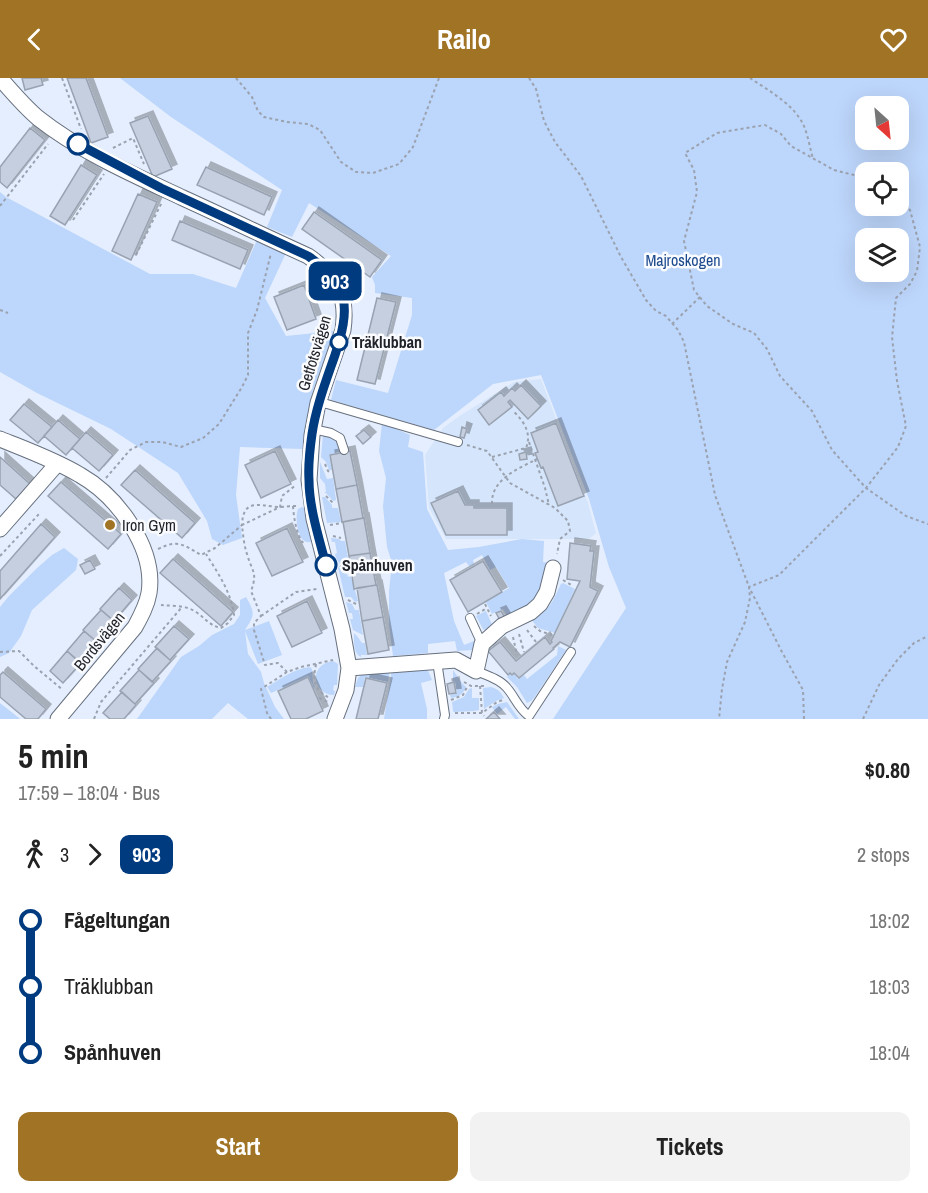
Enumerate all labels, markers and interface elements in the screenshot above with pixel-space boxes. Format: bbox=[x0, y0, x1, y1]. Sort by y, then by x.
text: Railo bbox=[437, 21, 491, 57]
icon: back bbox=[18, 23, 51, 56]
icon: heart bbox=[877, 23, 910, 56]
north arrow bbox=[855, 96, 909, 150]
map controls bbox=[855, 96, 909, 282]
unlabelled marker bbox=[67, 133, 89, 155]
button: locate bbox=[855, 162, 909, 216]
button: layers bbox=[855, 228, 909, 282]
park label: Majroskogen bbox=[645, 249, 721, 271]
line badge: 903 bbox=[300, 262, 370, 300]
text: 903 bbox=[321, 267, 349, 296]
street label: Getfotsvägen bbox=[292, 312, 336, 394]
place label: Träklubban bbox=[352, 331, 422, 353]
marker: Träklubban bbox=[330, 333, 348, 351]
place label: Iron Gym bbox=[122, 514, 176, 536]
marker: Iron Gym bbox=[103, 518, 117, 532]
marker: Spånhuven bbox=[315, 554, 337, 576]
place label: Spånhuven bbox=[342, 554, 413, 576]
street label: Bordsvägen bbox=[68, 607, 130, 675]
text: 5 min bbox=[18, 734, 89, 778]
text: $0.80 bbox=[865, 755, 910, 785]
text: 17:59 – 18:04 · Bus bbox=[18, 779, 160, 806]
icon: walk bbox=[18, 838, 51, 871]
icon: forward bbox=[78, 838, 111, 871]
text: 903 bbox=[132, 840, 161, 869]
text: 3 bbox=[60, 841, 69, 868]
text: 2 stops bbox=[857, 841, 910, 868]
text: Fågeltungan bbox=[64, 905, 170, 935]
text: 18:02 bbox=[869, 907, 910, 934]
text: Träklubban bbox=[64, 971, 154, 1001]
text: 18:03 bbox=[869, 973, 910, 1000]
text: Spånhuven bbox=[64, 1037, 161, 1067]
text: 18:04 bbox=[869, 1039, 910, 1066]
button: Start bbox=[18, 1112, 458, 1181]
button: Tickets bbox=[470, 1112, 910, 1181]

